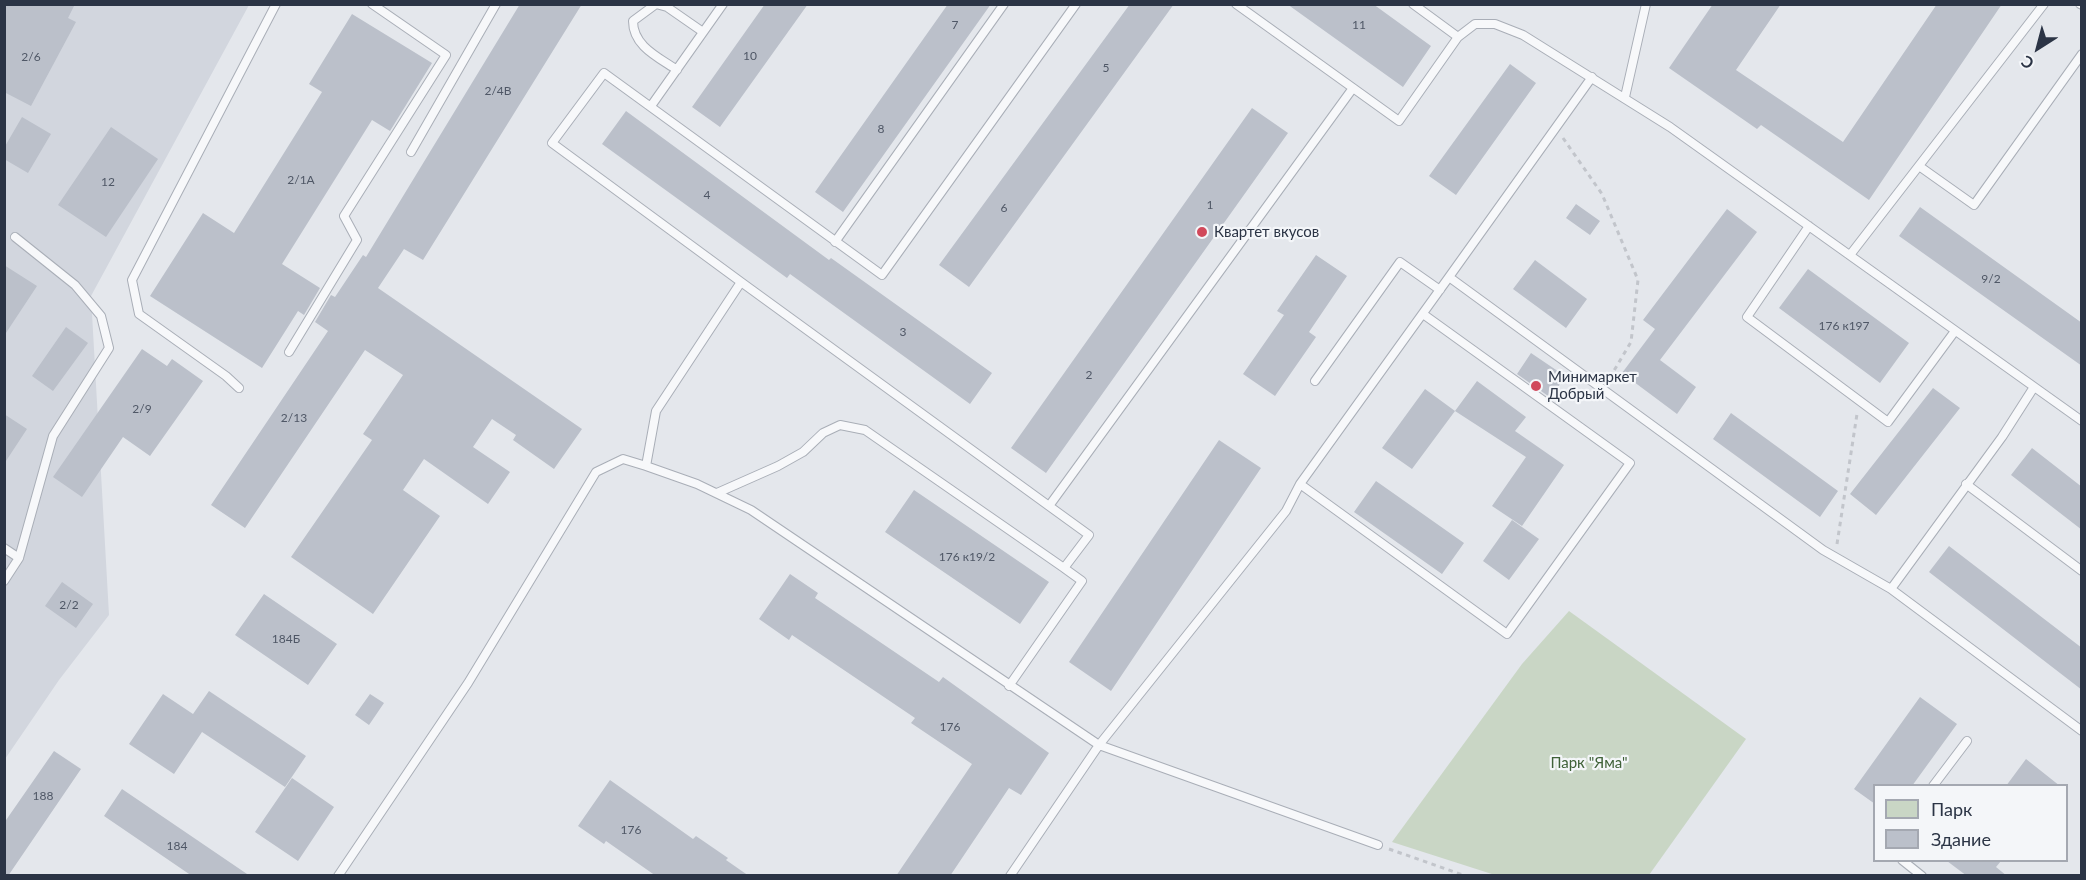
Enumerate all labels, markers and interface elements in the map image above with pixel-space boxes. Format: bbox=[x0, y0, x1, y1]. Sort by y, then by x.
house number: 7 bbox=[952, 18, 958, 32]
house number: 11 bbox=[1352, 18, 1366, 32]
north arrow bbox=[2008, 18, 2068, 78]
house number: 10 bbox=[743, 49, 757, 63]
house number: 2/6 bbox=[21, 50, 41, 64]
text: С bbox=[2017, 52, 2037, 74]
house number: 5 bbox=[1103, 61, 1109, 75]
house number: 2/4В bbox=[484, 84, 512, 98]
house number: 8 bbox=[878, 122, 884, 136]
house number: 2/1А bbox=[287, 173, 315, 187]
house number: 12 bbox=[101, 175, 115, 189]
house number: 4 bbox=[704, 188, 710, 202]
house number: 1 bbox=[1207, 198, 1213, 212]
house number: 6 bbox=[1001, 201, 1007, 215]
place label: Квартет вкусов bbox=[1214, 223, 1319, 241]
marker: Квартет вкусов bbox=[1195, 225, 1209, 239]
house number: 9/2 bbox=[1981, 272, 2001, 286]
house number: 176 к197 bbox=[1818, 319, 1870, 333]
house number: 3 bbox=[900, 325, 906, 339]
house number: 2 bbox=[1086, 368, 1092, 382]
place label: Минимаркет Добрый bbox=[1548, 368, 1637, 403]
marker: Минимаркет Добрый bbox=[1529, 379, 1543, 393]
house number: 2/9 bbox=[132, 402, 152, 416]
house number: 2/13 bbox=[281, 411, 307, 425]
house number: 176 к19/2 bbox=[939, 550, 995, 564]
house number: 2/2 bbox=[59, 598, 79, 612]
house number: 184Б bbox=[272, 632, 300, 646]
house number: 176 bbox=[940, 720, 960, 734]
park label: Парк "Яма" bbox=[1550, 754, 1628, 772]
legend bbox=[1873, 784, 2068, 862]
house number: 188 bbox=[33, 789, 53, 803]
text: Парк bbox=[1931, 798, 1972, 820]
house number: 176 bbox=[621, 823, 641, 837]
text: Здание bbox=[1931, 828, 1991, 850]
house number: 184 bbox=[167, 839, 187, 853]

